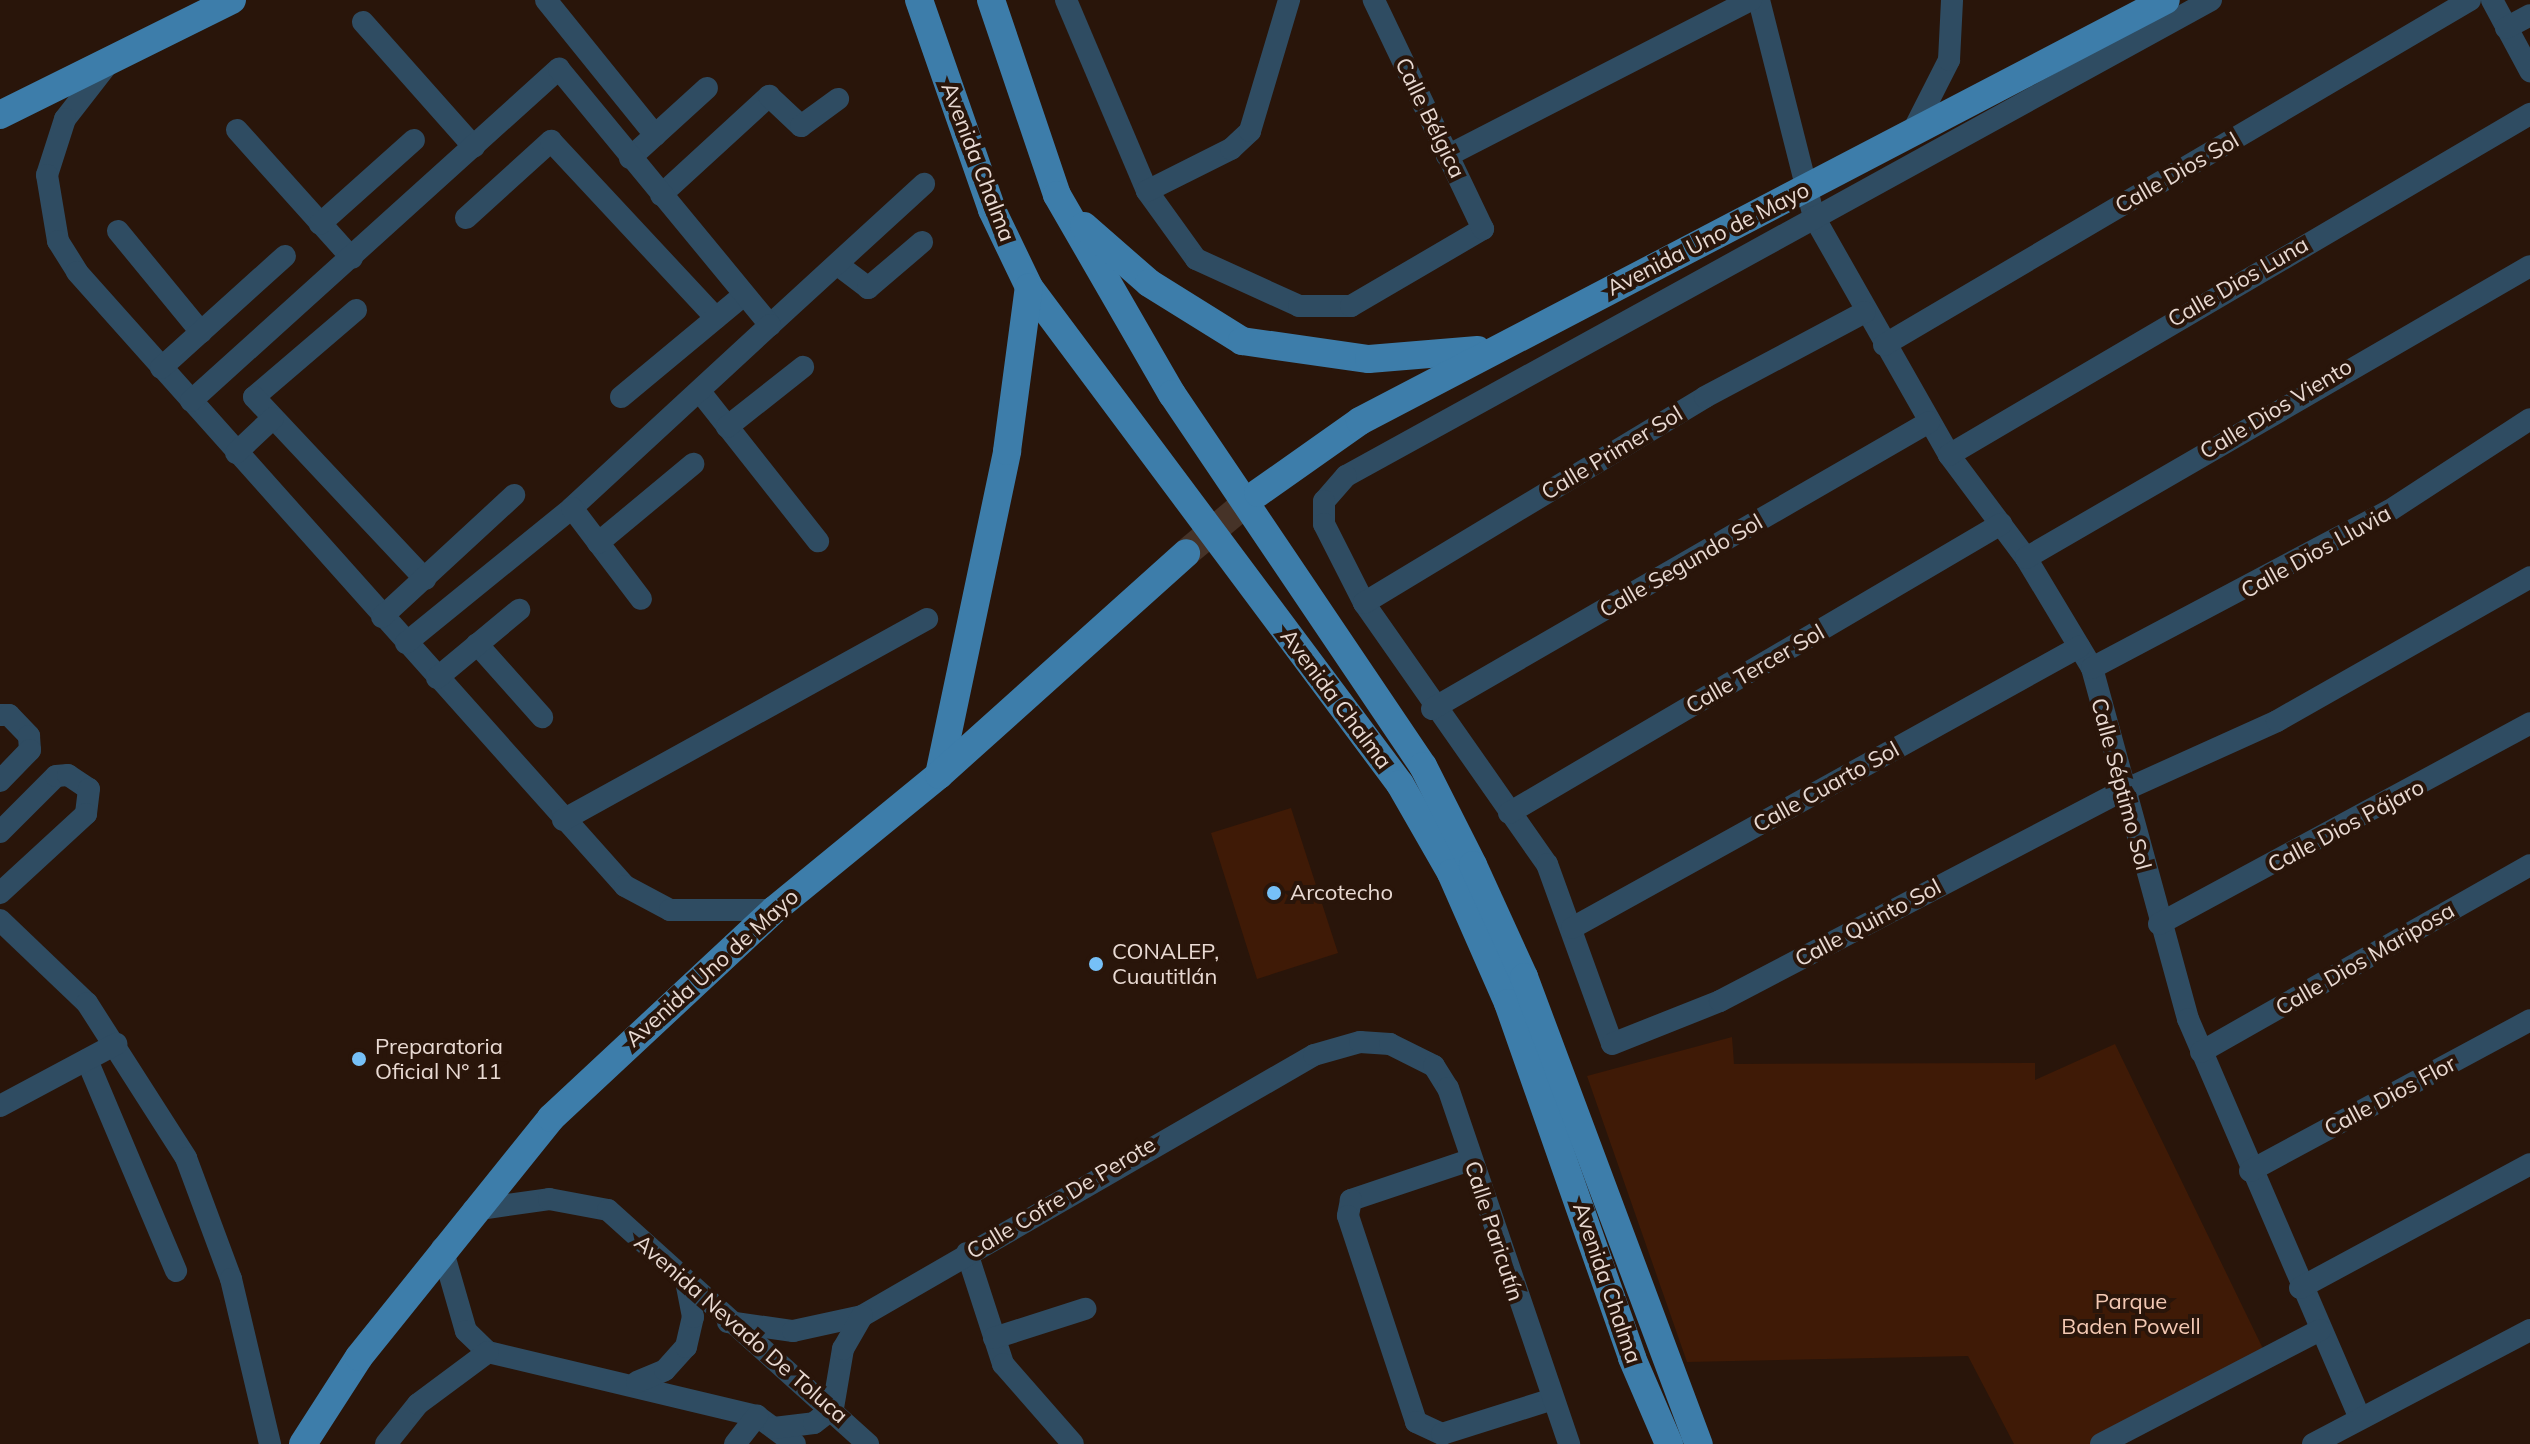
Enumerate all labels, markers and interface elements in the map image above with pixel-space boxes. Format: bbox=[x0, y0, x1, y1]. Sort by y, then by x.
street label: Calle Bélgica bbox=[1389, 53, 1471, 183]
street label: Avenida Chalma bbox=[936, 79, 1020, 245]
street label: Calle Dios Sol bbox=[2110, 127, 2244, 219]
street label: Avenida Uno de Mayo bbox=[1602, 176, 1814, 302]
street label: Calle Dios Luna bbox=[2163, 231, 2313, 333]
street label: Calle Dios Viento bbox=[2195, 353, 2357, 465]
street label: Calle Primer Sol bbox=[1537, 401, 1687, 505]
street label: Calle Dios Lluvia bbox=[2237, 500, 2395, 604]
street label: Calle Segundo Sol bbox=[1595, 509, 1767, 623]
street label: Calle Tercer Sol bbox=[1681, 619, 1829, 719]
street label: Avenida Chalma bbox=[1275, 624, 1397, 774]
street label: Calle Séptimo Sol bbox=[2085, 695, 2157, 873]
street label: Calle Cuarto Sol bbox=[1748, 736, 1904, 838]
street label: Calle Dios Pájaro bbox=[2263, 774, 2429, 878]
street label: Calle Quinto Sol bbox=[1791, 873, 1945, 973]
place label: Arcotecho bbox=[1290, 880, 1393, 906]
street label: Avenida Uno de Mayo bbox=[620, 883, 804, 1053]
marker: Arcotecho bbox=[1265, 884, 1283, 902]
street label: Calle Dios Mariposa bbox=[2271, 897, 2459, 1021]
place label: CONALEP, Cuautitlán bbox=[1112, 938, 1219, 990]
marker: CONALEP, Cuautitlán bbox=[1087, 955, 1105, 973]
place label: Preparatoria Oficial N° 11 bbox=[375, 1033, 503, 1084]
marker: Preparatoria Oficial N° 11 bbox=[350, 1050, 368, 1068]
street label: Calle Dios Flor bbox=[2320, 1050, 2460, 1142]
street label: Calle Cofre De Perote bbox=[962, 1131, 1160, 1265]
street label: Calle Paricutín bbox=[1459, 1158, 1529, 1304]
street label: Avenida Chalma bbox=[1567, 1199, 1647, 1367]
street label: Avenida Nevado De Toluca bbox=[629, 1229, 853, 1429]
park label: Parque Baden Powell bbox=[2061, 1288, 2201, 1340]

